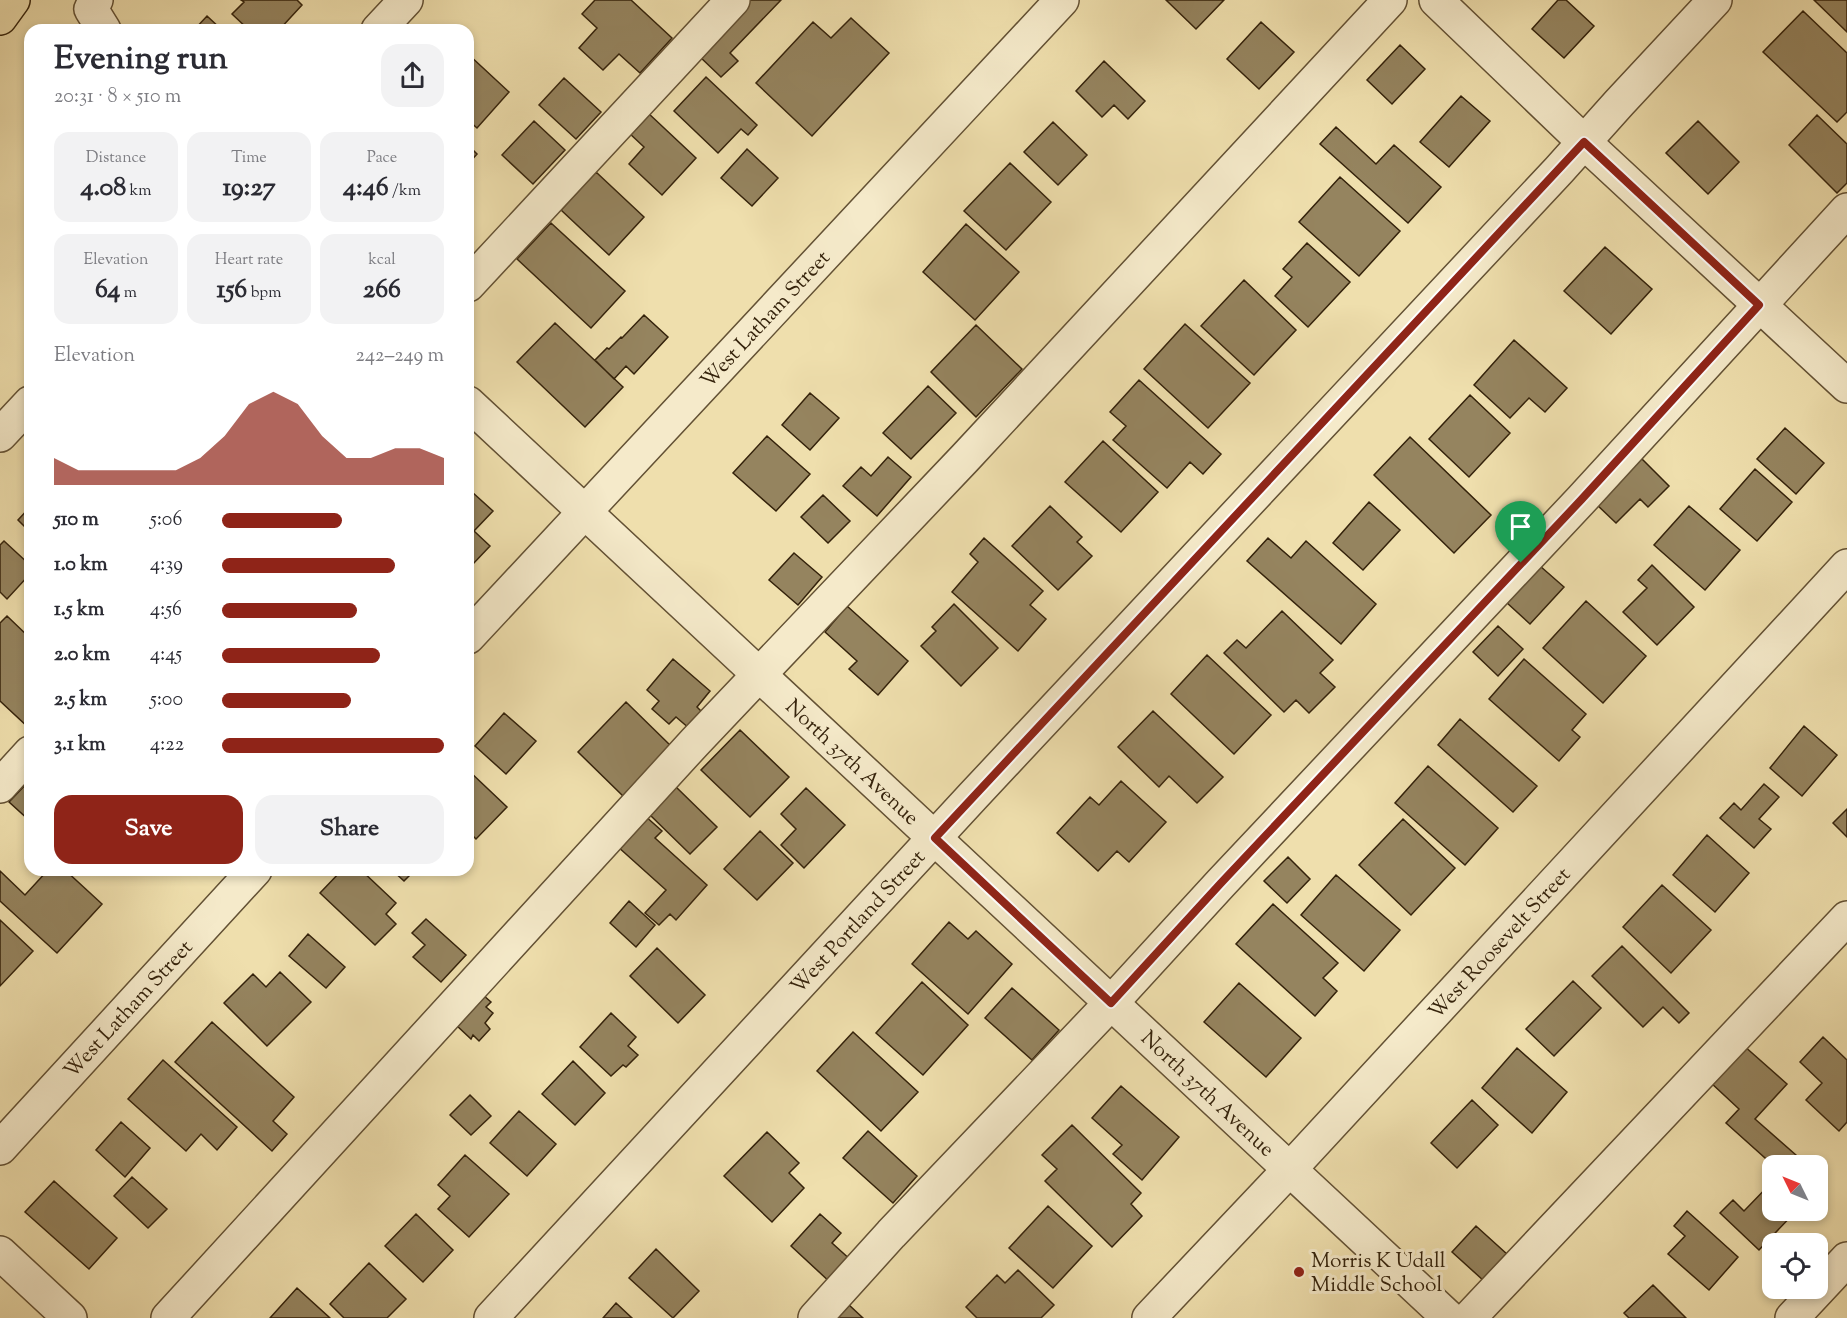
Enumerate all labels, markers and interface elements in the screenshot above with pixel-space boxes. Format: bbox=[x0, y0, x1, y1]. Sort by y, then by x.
text: Evening run bbox=[54, 36, 228, 84]
button: share bbox=[381, 44, 444, 107]
text: 20:31 · 8 × 510 m bbox=[54, 83, 181, 112]
text: Distance bbox=[86, 147, 146, 170]
text: Time bbox=[231, 147, 267, 170]
text: Pace bbox=[367, 147, 397, 170]
text: 4.08 bbox=[80, 170, 126, 207]
text: 19:27 bbox=[222, 170, 276, 207]
text: 4:46 bbox=[343, 170, 389, 207]
text: km bbox=[126, 180, 152, 203]
text: /km bbox=[389, 180, 421, 203]
street label: West Latham Street bbox=[694, 245, 838, 396]
text: Elevation bbox=[84, 249, 148, 272]
text: Heart rate bbox=[215, 249, 283, 272]
text: kcal bbox=[368, 249, 396, 272]
text: 64 bbox=[95, 272, 120, 309]
text: 156 bbox=[217, 272, 247, 309]
text: 266 bbox=[363, 272, 401, 309]
text: m bbox=[120, 282, 137, 305]
text: bpm bbox=[247, 282, 281, 305]
text: Elevation bbox=[54, 342, 135, 371]
text: 242–249 m bbox=[356, 342, 444, 371]
pin bbox=[1495, 501, 1546, 563]
text: 510 m bbox=[54, 506, 99, 535]
text: 5:06 bbox=[150, 506, 182, 535]
icon: arrive bbox=[1504, 510, 1537, 543]
text: 1.0 km bbox=[54, 551, 108, 580]
text: 4:39 bbox=[150, 551, 183, 580]
text: 1.5 km bbox=[54, 596, 104, 625]
text: 4:56 bbox=[150, 596, 182, 625]
text: 2.0 km bbox=[54, 641, 110, 670]
text: 4:45 bbox=[150, 641, 182, 670]
text: 2.5 km bbox=[54, 686, 107, 715]
text: 5:00 bbox=[150, 686, 183, 715]
street label: North 37th Avenue bbox=[778, 693, 925, 833]
text: 3.1 km bbox=[54, 731, 106, 760]
text: 4:22 bbox=[150, 731, 184, 760]
button: Save bbox=[54, 795, 243, 864]
button: Share bbox=[255, 795, 444, 864]
street label: West Portland Street bbox=[784, 844, 933, 1001]
street label: West Roosevelt Street bbox=[1422, 861, 1579, 1027]
street label: West Latham Street bbox=[58, 934, 201, 1086]
street label: North 37th Avenue bbox=[1133, 1025, 1280, 1165]
north arrow bbox=[1762, 1155, 1828, 1221]
map controls bbox=[1762, 1155, 1828, 1299]
button: locate bbox=[1762, 1233, 1828, 1299]
place label: Morris K Udall Middle School bbox=[1311, 1247, 1446, 1301]
marker: Morris K Udall Middle School bbox=[1292, 1265, 1306, 1279]

